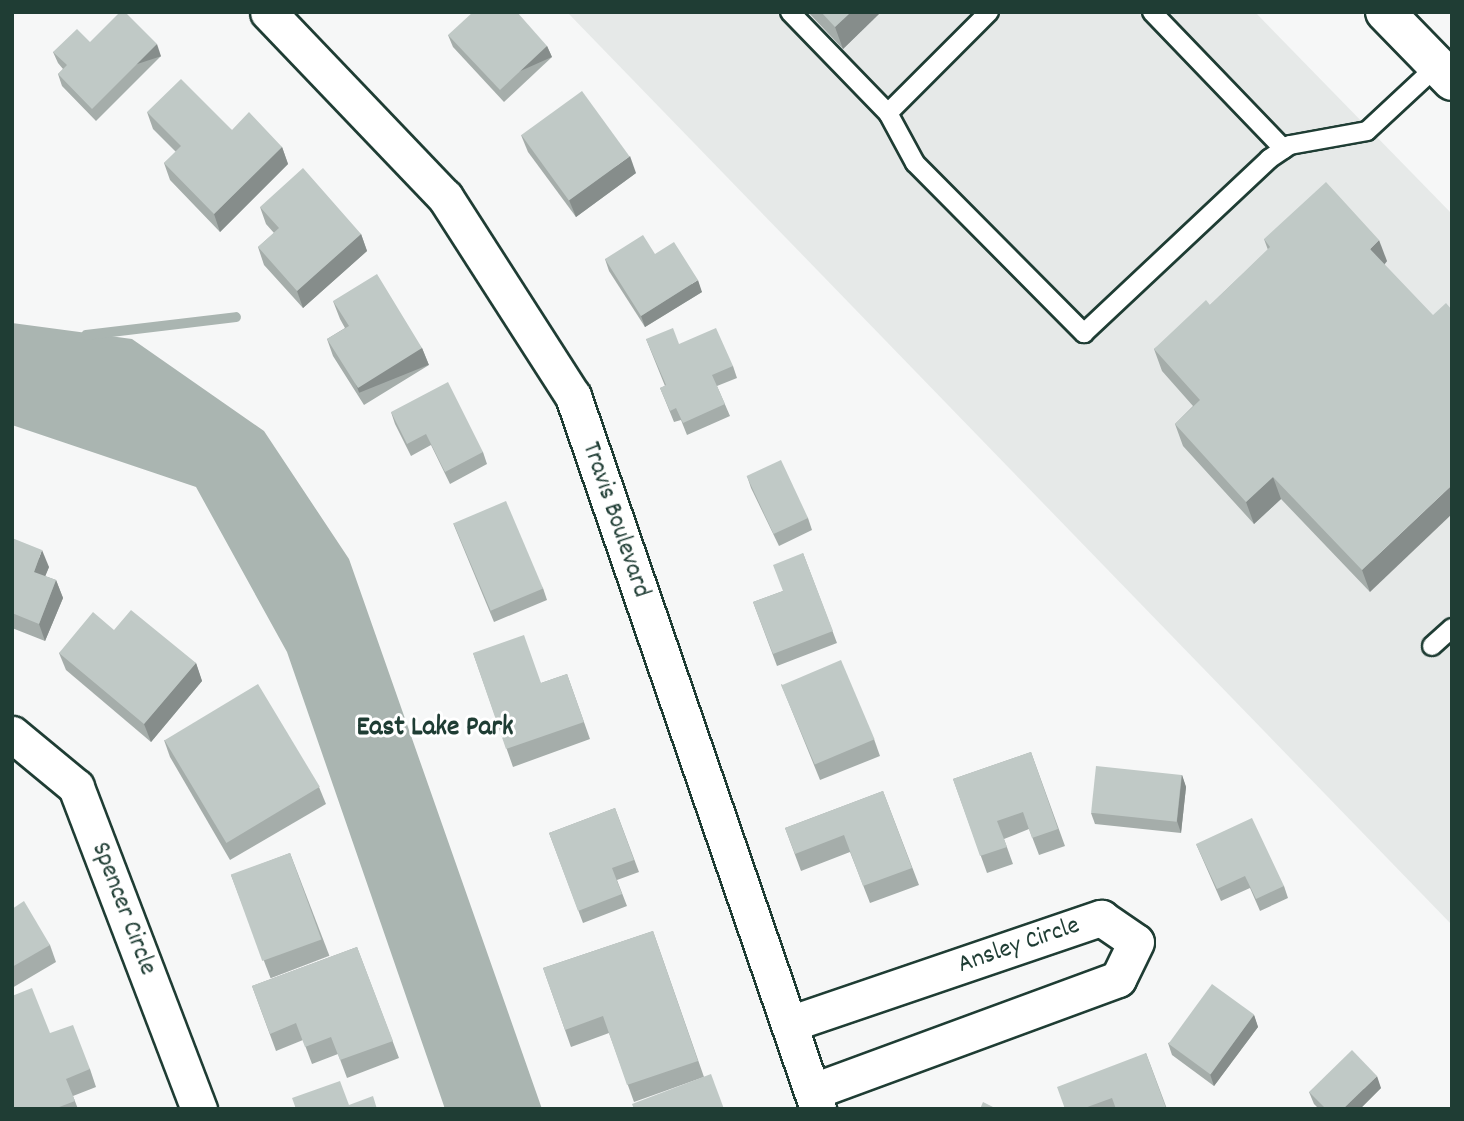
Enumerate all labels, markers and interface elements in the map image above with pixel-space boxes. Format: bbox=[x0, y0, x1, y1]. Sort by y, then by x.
street label: Travis Boulevard bbox=[574, 438, 656, 602]
district label: East Lake Park bbox=[357, 712, 513, 746]
street label: Spencer Circle bbox=[83, 838, 163, 980]
street label: Ansley Circle bbox=[954, 911, 1084, 981]

